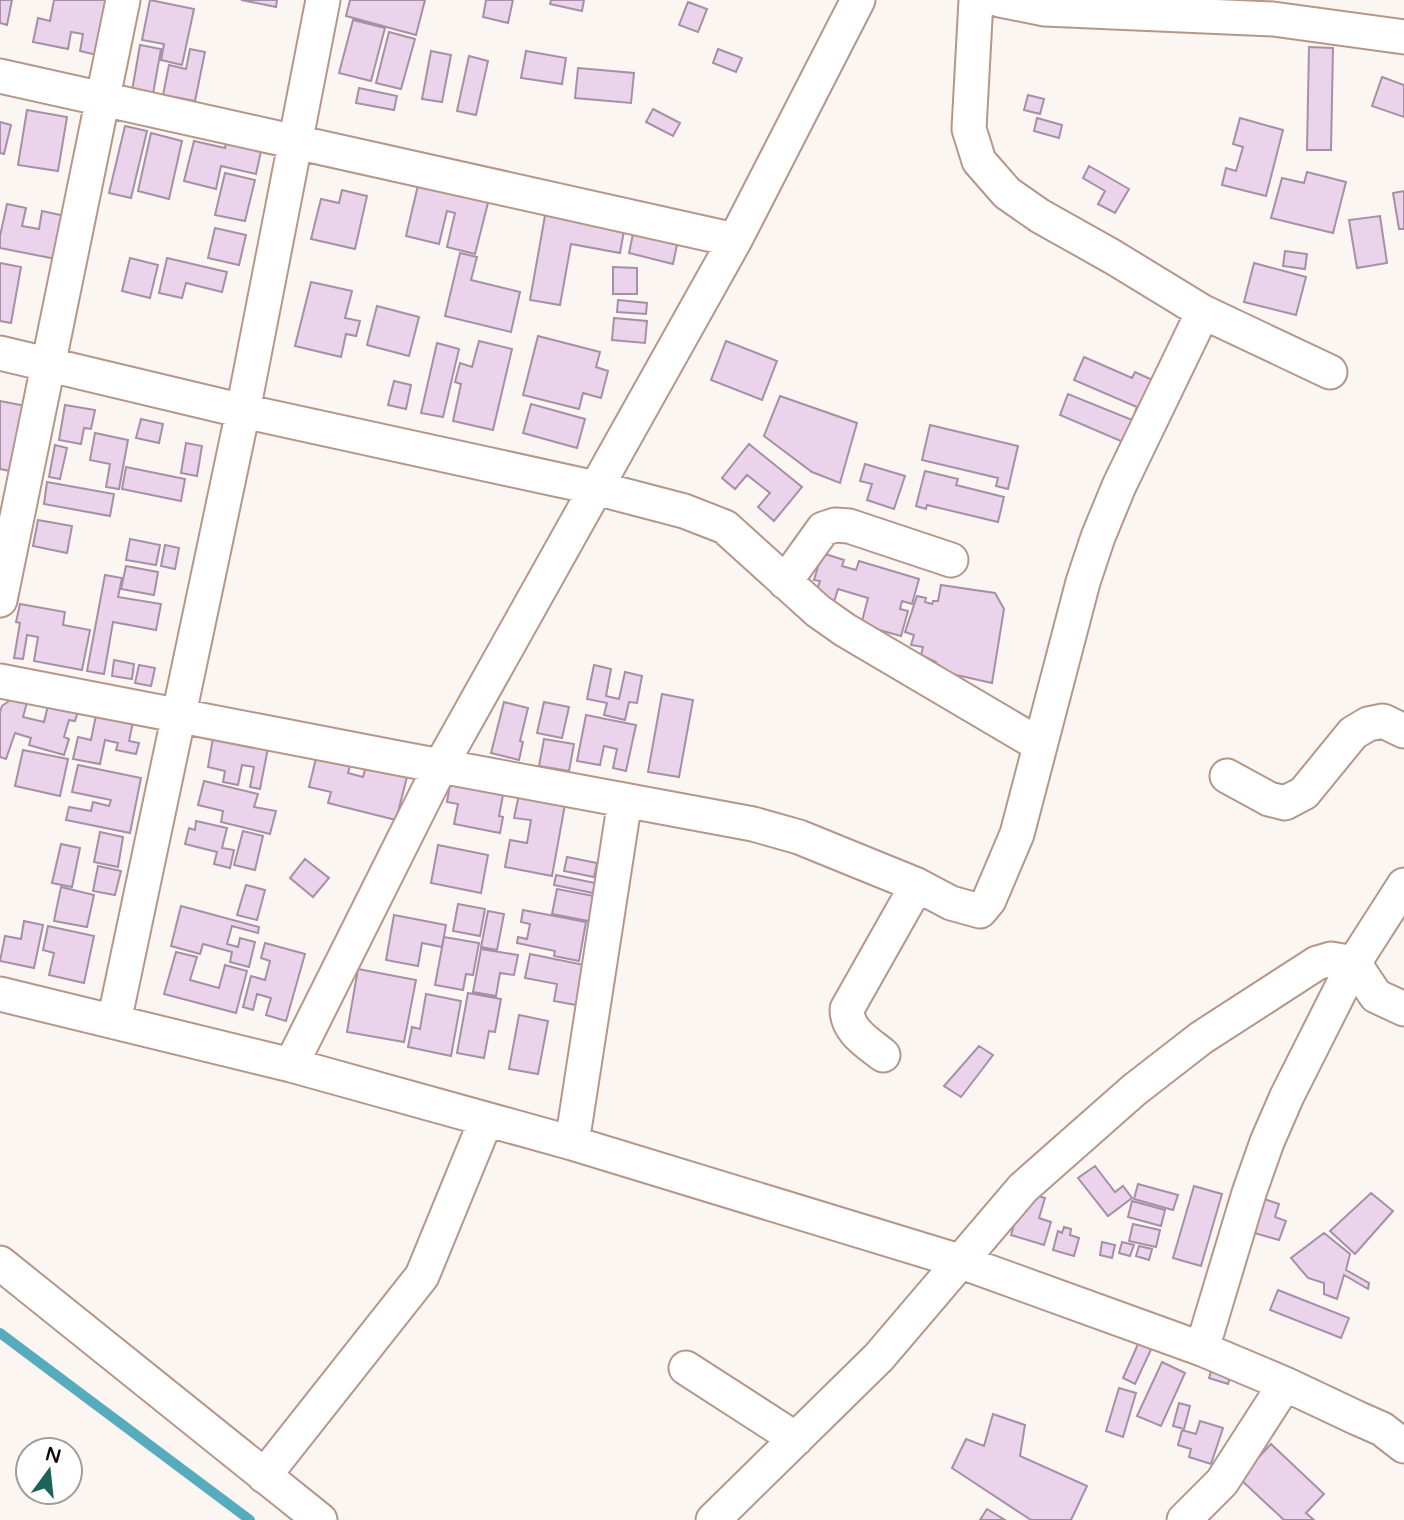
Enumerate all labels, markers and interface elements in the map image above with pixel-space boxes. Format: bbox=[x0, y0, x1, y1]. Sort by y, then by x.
north arrow bbox=[14, 1436, 84, 1506]
text: N bbox=[43, 1443, 63, 1468]

